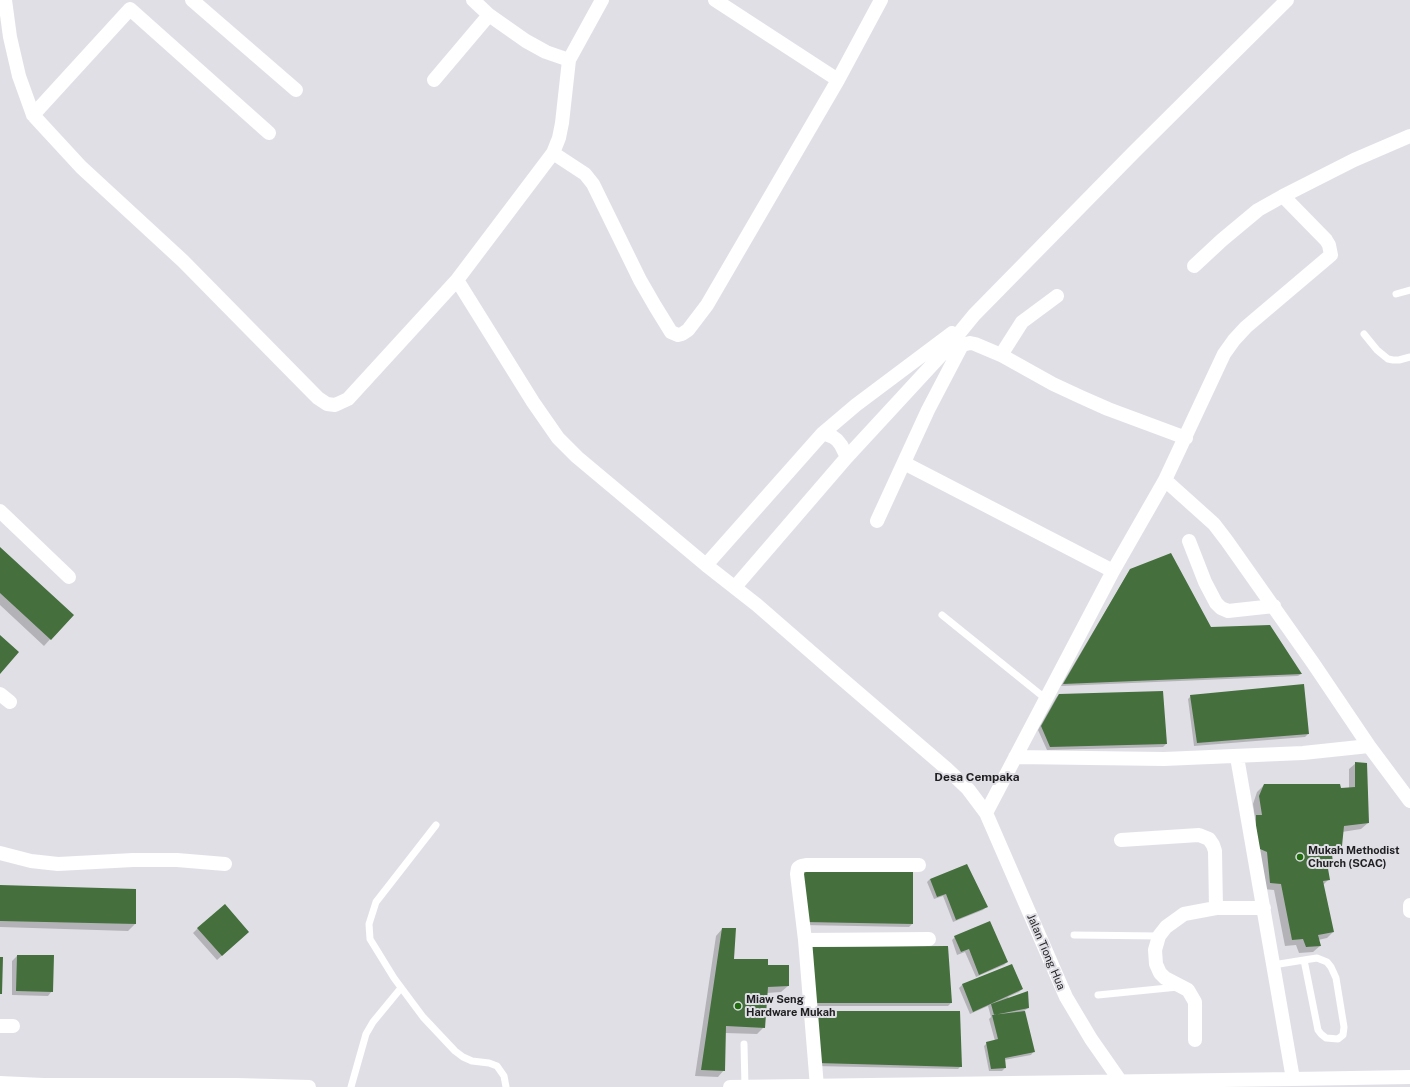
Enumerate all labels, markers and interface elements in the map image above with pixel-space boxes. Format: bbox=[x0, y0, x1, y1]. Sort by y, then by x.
district label: Desa Cempaka bbox=[934, 770, 1020, 784]
place label: Mukah Methodist Church (SCAC) bbox=[1308, 844, 1400, 870]
marker: Mukah Methodist Church (SCAC) bbox=[1295, 852, 1305, 862]
street label: Jalan Tiong Hua bbox=[1024, 912, 1068, 992]
place label: Miaw Seng Hardware Mukah bbox=[746, 993, 836, 1019]
marker: Miaw Seng Hardware Mukah bbox=[733, 1001, 743, 1011]

